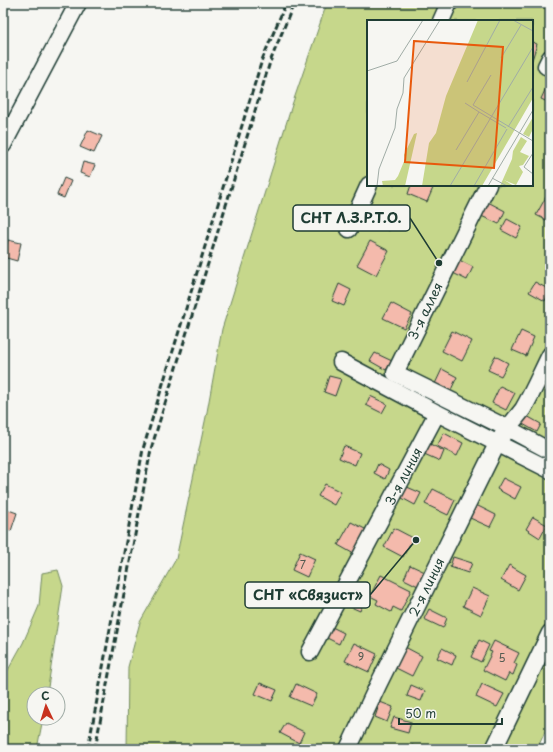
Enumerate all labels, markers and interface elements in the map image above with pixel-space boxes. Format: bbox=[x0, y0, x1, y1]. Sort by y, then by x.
inset map bbox=[367, 20, 533, 186]
callout: СНТ Л.З.Р.Т.О. bbox=[293, 205, 410, 231]
text: СНТ Л.З.Р.Т.О. bbox=[300, 207, 402, 228]
street label: 3-я аллея bbox=[402, 279, 447, 343]
street label: 3-я линия bbox=[380, 444, 426, 508]
street label: 2-я линия bbox=[403, 554, 449, 619]
house number: 7 bbox=[300, 556, 306, 573]
callout: СНТ «Связист» bbox=[245, 582, 370, 608]
text: СНТ «Связист» bbox=[253, 584, 364, 605]
house number: 9 bbox=[358, 648, 364, 665]
house number: 5 bbox=[498, 649, 506, 666]
north arrow bbox=[26, 686, 66, 726]
text: С bbox=[41, 687, 50, 704]
scale bar bbox=[399, 700, 502, 726]
text: 50 m bbox=[405, 704, 436, 722]

